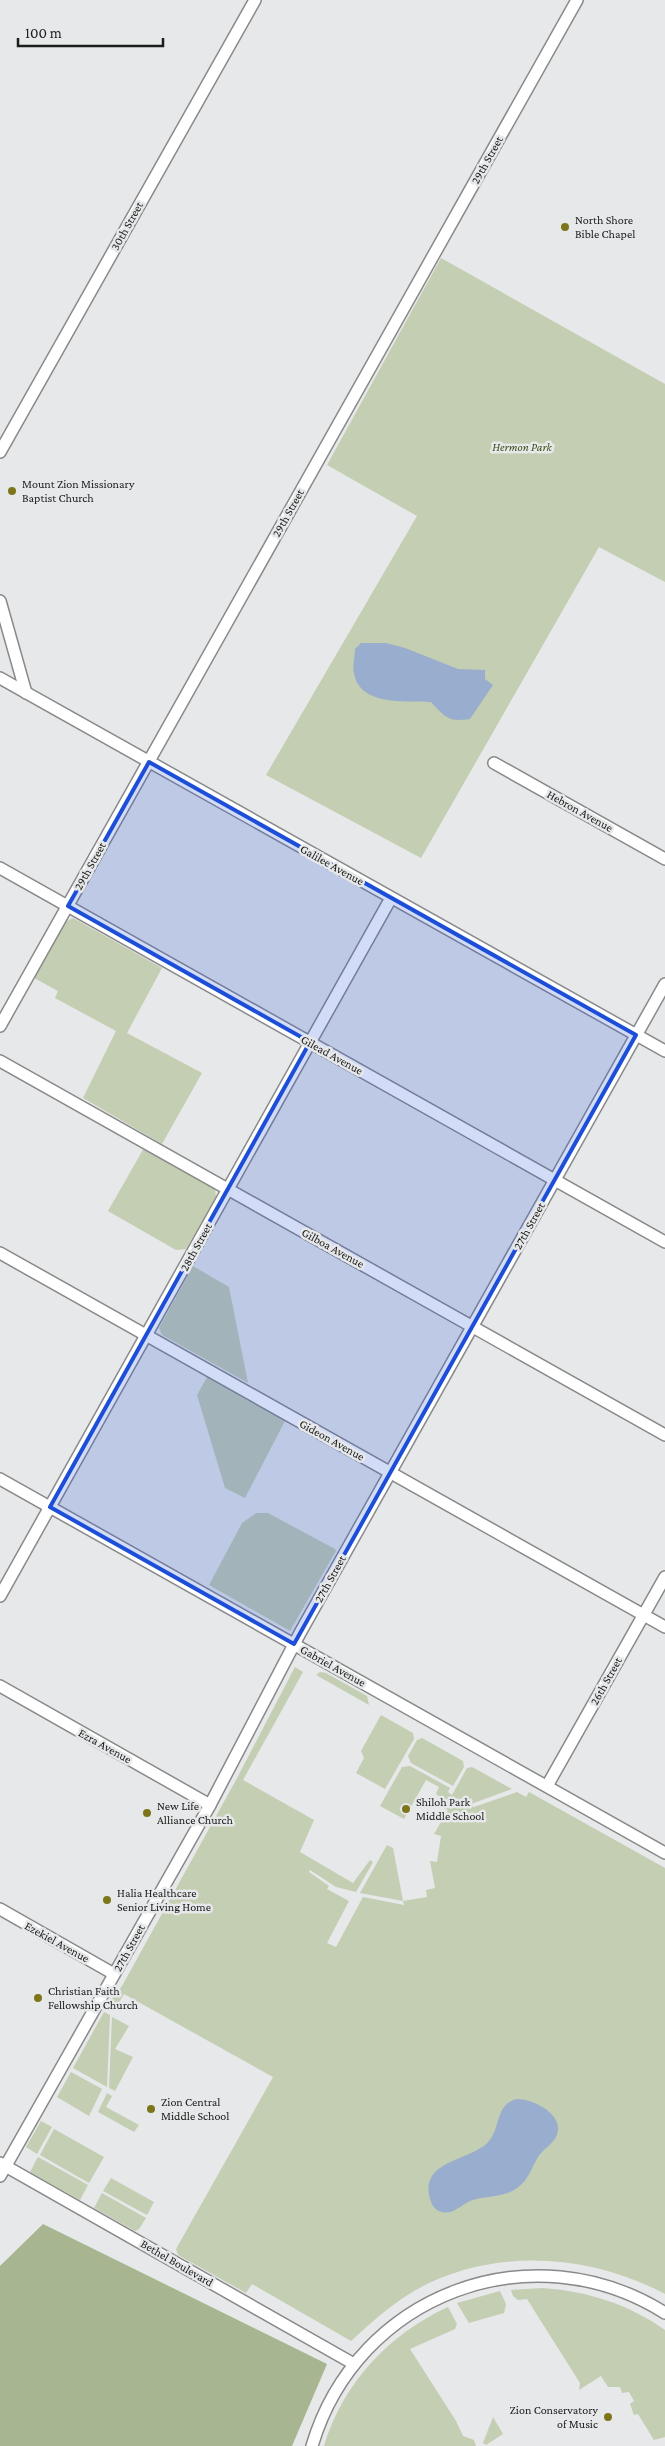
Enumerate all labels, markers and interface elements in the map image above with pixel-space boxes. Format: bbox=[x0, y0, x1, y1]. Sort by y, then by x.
scale bar bbox=[18, 15, 162, 47]
text: 100 m bbox=[25, 25, 62, 41]
street label: 29th Street bbox=[468, 133, 506, 186]
street label: 30th Street bbox=[108, 198, 147, 253]
place label: North Shore Bible Chapel bbox=[575, 213, 635, 241]
marker: North Shore Bible Chapel bbox=[559, 221, 571, 233]
park label: Hermon Park bbox=[492, 440, 553, 454]
place label: Mount Zion Missionary Baptist Church bbox=[22, 477, 135, 505]
marker: Mount Zion Missionary Baptist Church bbox=[6, 485, 18, 497]
street label: 29th Street bbox=[269, 486, 307, 539]
street label: Hebron Avenue bbox=[545, 787, 615, 835]
street label: 29th Street bbox=[71, 839, 109, 892]
street label: Galilee Avenue bbox=[298, 842, 366, 888]
street label: Gilead Avenue bbox=[299, 1032, 365, 1078]
street label: 27th Street bbox=[510, 1199, 548, 1252]
street label: 28th Street bbox=[177, 1220, 215, 1274]
street label: Gilboa Avenue bbox=[299, 1225, 367, 1271]
street label: Gideon Avenue bbox=[297, 1416, 367, 1464]
street label: 27th Street bbox=[311, 1552, 349, 1605]
street label: Gabriel Avenue bbox=[298, 1642, 368, 1690]
street label: 26th Street bbox=[587, 1654, 625, 1707]
street label: Ezra Avenue bbox=[76, 1726, 134, 1766]
place label: Shiloh Park Middle School bbox=[416, 1795, 484, 1823]
place label: New Life Alliance Church bbox=[157, 1799, 234, 1827]
marker: Shiloh Park Middle School bbox=[400, 1803, 412, 1815]
marker: New Life Alliance Church bbox=[141, 1807, 153, 1819]
place label: Halia Healthcare Senior Living Home bbox=[117, 1886, 211, 1914]
marker: Halia Healthcare Senior Living Home bbox=[101, 1894, 113, 1906]
street label: Ezekiel Avenue bbox=[22, 1919, 92, 1965]
street label: 27th Street bbox=[110, 1921, 148, 1974]
place label: Christian Faith Fellowship Church bbox=[48, 1984, 139, 2012]
marker: Christian Faith Fellowship Church bbox=[32, 1992, 44, 2004]
place label: Zion Central Middle School bbox=[161, 2095, 229, 2123]
marker: Zion Central Middle School bbox=[145, 2103, 157, 2115]
street label: Bethel Boulevard bbox=[138, 2237, 216, 2290]
place label: Zion Conservatory of Music bbox=[510, 2403, 598, 2431]
marker: Zion Conservatory of Music bbox=[602, 2411, 614, 2423]

